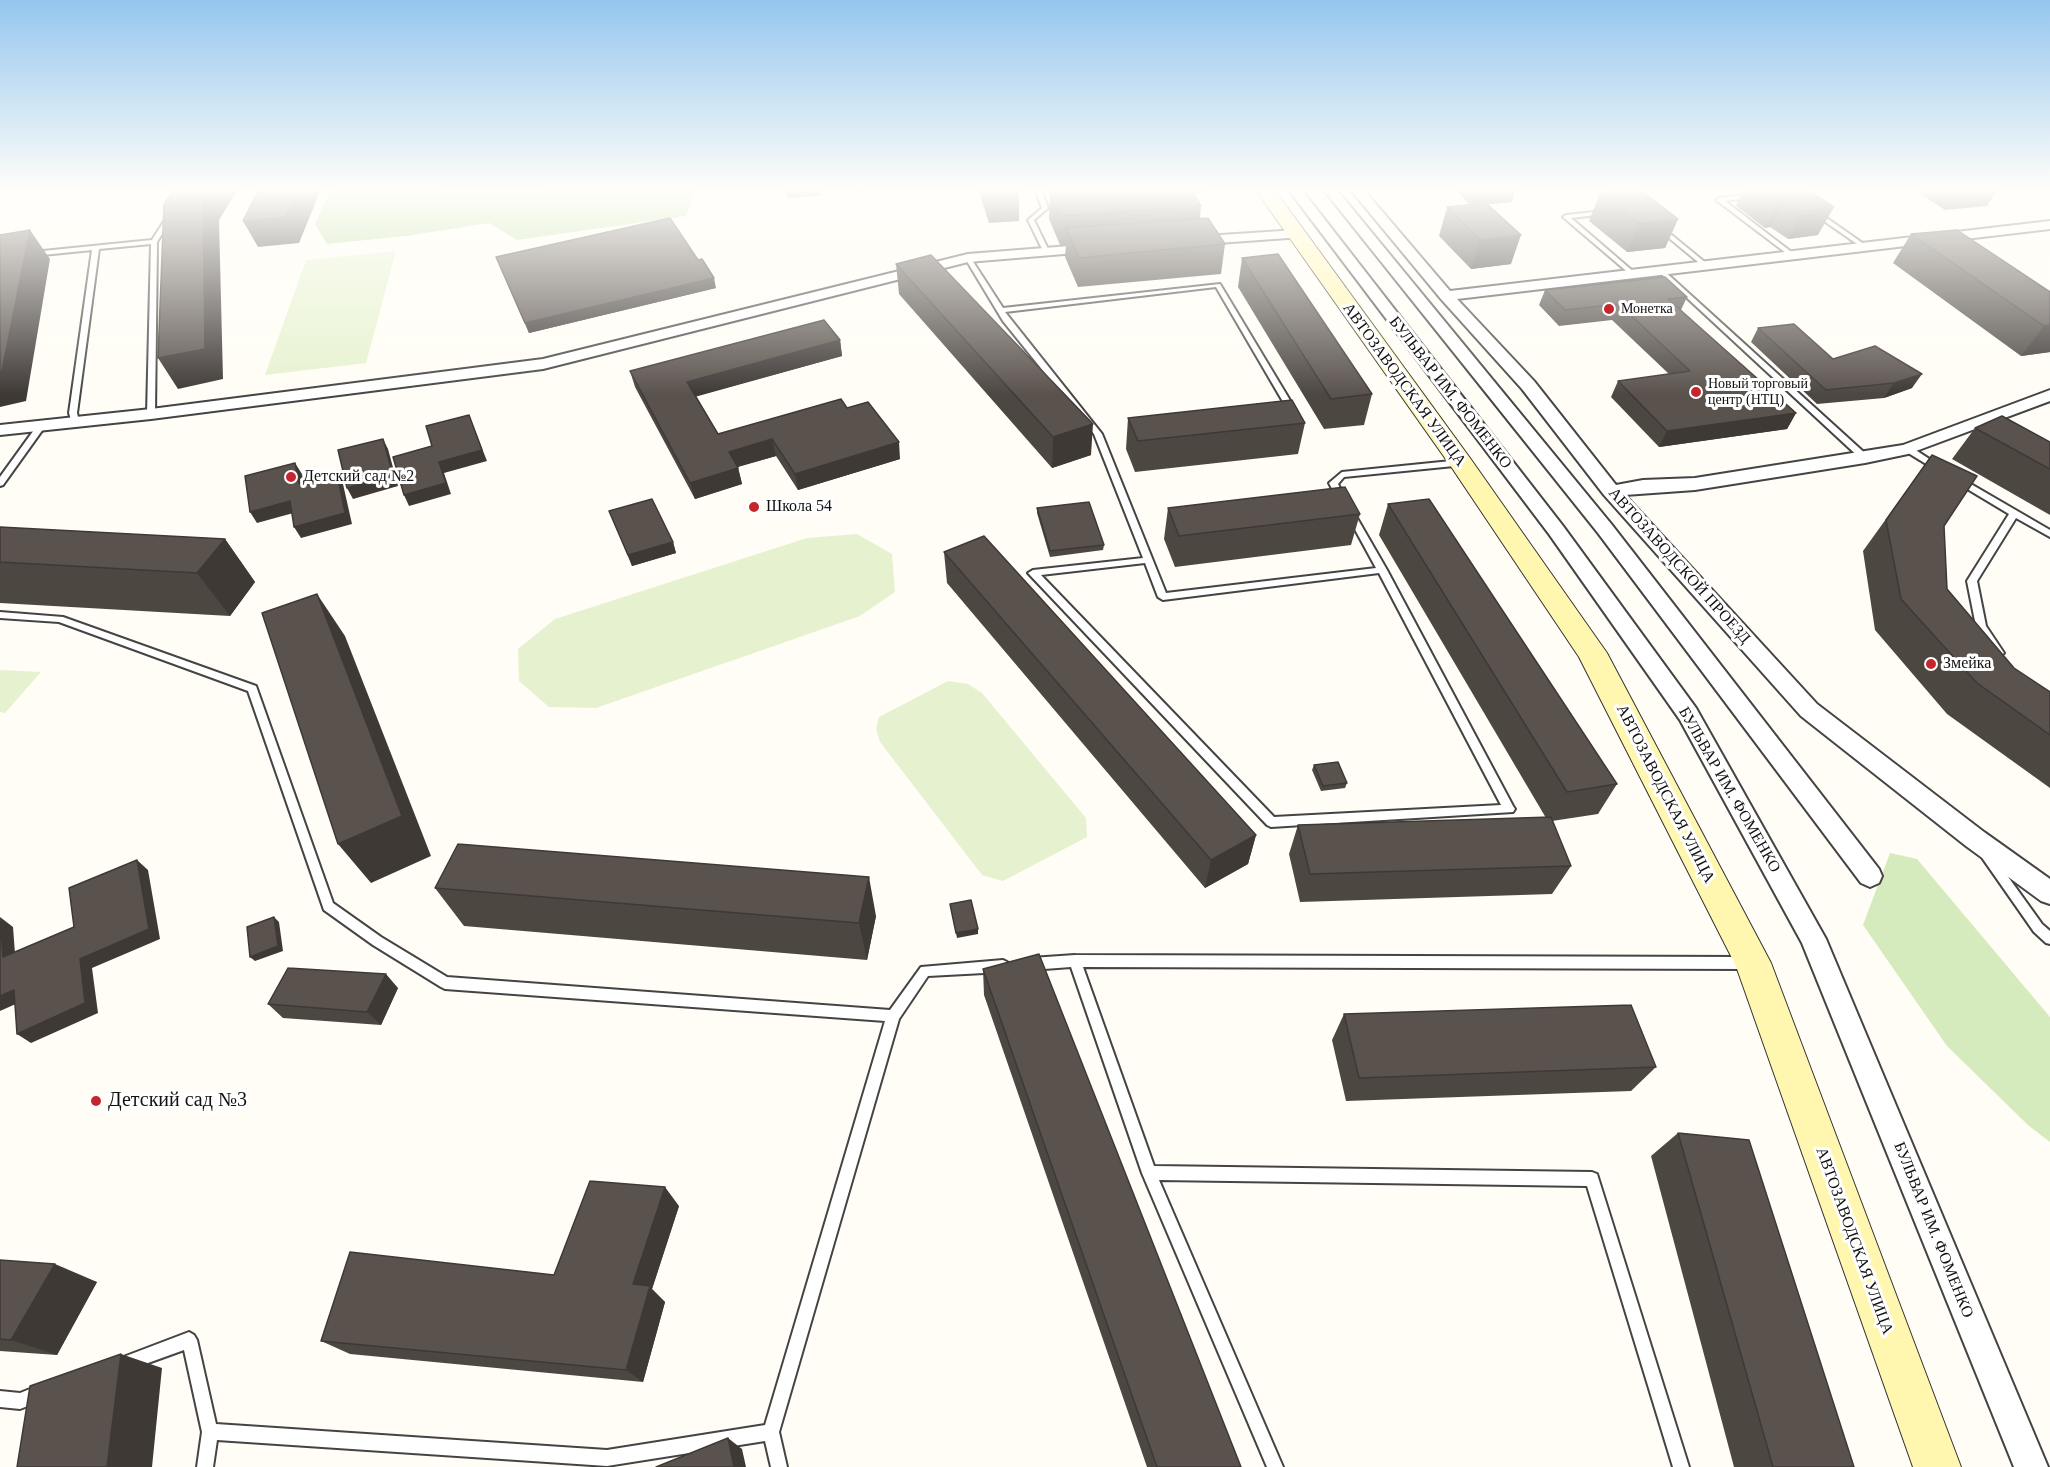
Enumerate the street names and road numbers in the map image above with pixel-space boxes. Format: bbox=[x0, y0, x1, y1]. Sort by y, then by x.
street label: АВТОЗАВОДСКАЯ УЛИЦА bbox=[1338, 299, 1470, 471]
street label: БУЛЬВАР ИМ. ФОМЕНКО bbox=[1385, 313, 1515, 473]
street label: АВТОЗАВОДСКОЙ ПРОЕЗД bbox=[1604, 484, 1754, 648]
street label: АВТОЗАВОДСКАЯ УЛИЦА bbox=[1612, 702, 1718, 886]
street label: БУЛЬВАР ИМ. ФОМЕНКО bbox=[1674, 704, 1784, 876]
street label: БУЛЬВАР ИМ. ФОМЕНКО bbox=[1889, 1139, 1977, 1321]
street label: АВТОЗАВОДСКАЯ УЛИЦА bbox=[1811, 1145, 1897, 1337]

